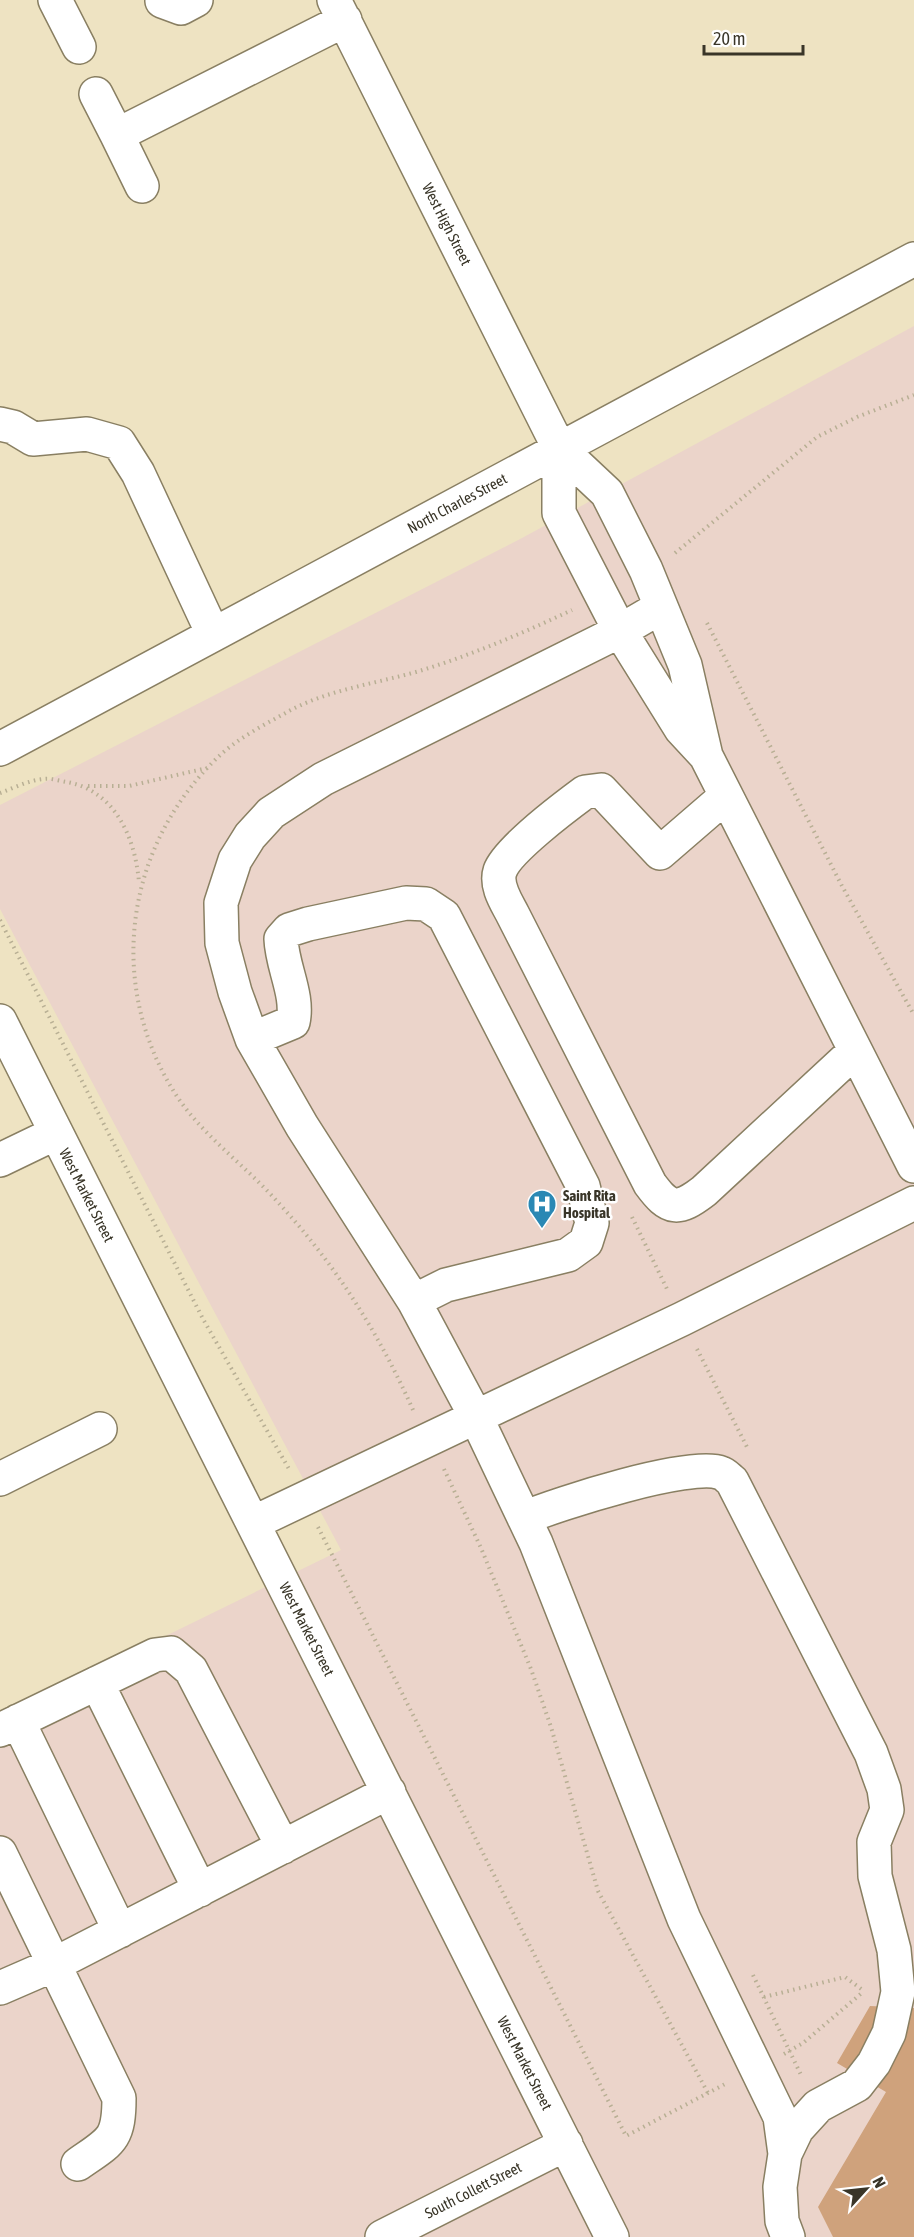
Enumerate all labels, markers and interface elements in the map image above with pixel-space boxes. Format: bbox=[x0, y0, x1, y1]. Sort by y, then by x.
scale bar bbox=[704, 18, 803, 56]
text: 20 m bbox=[713, 28, 745, 49]
street label: West High Street bbox=[419, 180, 475, 268]
street label: North Charles Street bbox=[404, 470, 510, 536]
street label: West Market Street bbox=[56, 1145, 118, 1245]
place label: Saint Rita Hospital bbox=[563, 1187, 616, 1221]
hospital icon: Saint Rita Hospital bbox=[526, 1188, 558, 1230]
street label: West Market Street bbox=[276, 1579, 338, 1679]
street label: West Market Street bbox=[494, 2013, 556, 2113]
street label: South Collett Street bbox=[422, 2158, 524, 2222]
north arrow bbox=[836, 2159, 896, 2219]
text: N bbox=[869, 2174, 890, 2190]

